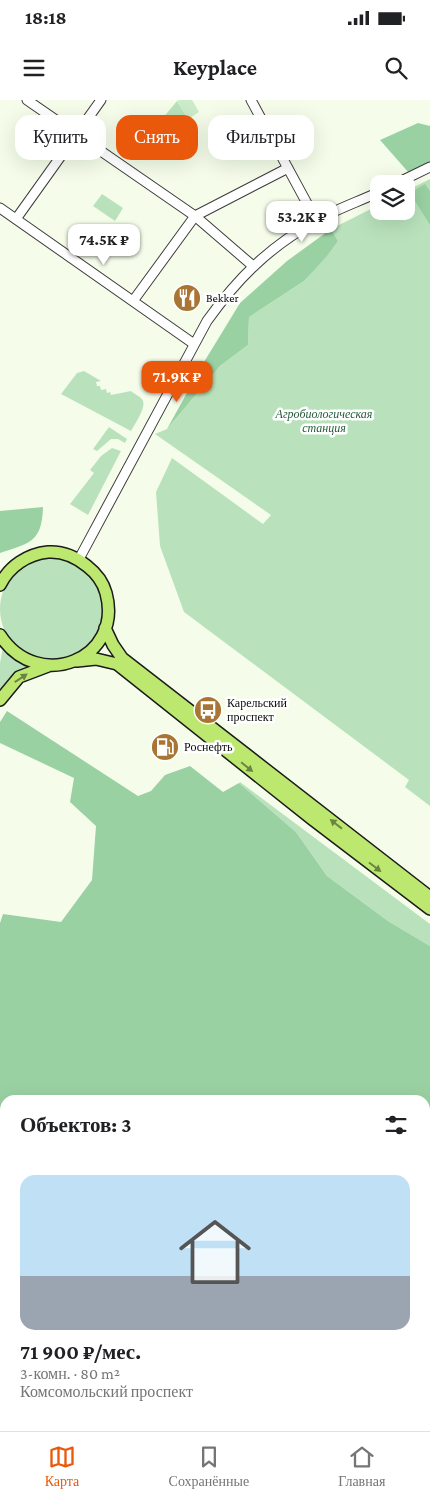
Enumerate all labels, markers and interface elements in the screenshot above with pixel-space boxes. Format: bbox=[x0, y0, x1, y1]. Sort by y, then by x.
text: 18:18 bbox=[25, 7, 67, 28]
icon: menu bbox=[20, 54, 48, 82]
icon: search bbox=[382, 54, 410, 82]
text: Keyplace bbox=[173, 55, 257, 80]
chip: Купить bbox=[15, 115, 106, 160]
chip: Снять bbox=[116, 115, 198, 160]
chip: Фильтры bbox=[208, 115, 314, 160]
map controls bbox=[370, 175, 415, 220]
button: layers bbox=[370, 175, 415, 220]
pin: 53.2K ₽ bbox=[256, 200, 348, 243]
text: 53.2K ₽ bbox=[277, 208, 327, 225]
pin: 74.5K ₽ bbox=[58, 224, 150, 266]
text: 74.5K ₽ bbox=[79, 231, 129, 248]
restaurant icon: Bekker bbox=[172, 283, 202, 313]
place label: Bekker bbox=[206, 291, 239, 305]
pin: 71.9K ₽ bbox=[131, 360, 223, 403]
text: 71.9K ₽ bbox=[153, 368, 201, 385]
park label: Агробиологическая станция bbox=[275, 407, 373, 435]
one-way arrow bbox=[14, 674, 28, 683]
bus stop icon: Карельский проспект bbox=[193, 695, 223, 725]
place label: Карельский проспект bbox=[227, 696, 288, 724]
fuel station icon: Роснефть bbox=[150, 732, 180, 762]
place label: Роснефть bbox=[184, 740, 233, 754]
one-way arrow bbox=[240, 761, 253, 772]
one-way arrow bbox=[330, 819, 343, 830]
one-way arrow bbox=[368, 861, 381, 872]
icon: filters bbox=[382, 1111, 410, 1139]
text: Объектов: 3 bbox=[20, 1113, 131, 1137]
icon: home bbox=[170, 1207, 260, 1297]
text: 71 900 ₽/мес. bbox=[20, 1340, 141, 1364]
text: 3-комн. · 80 m² bbox=[20, 1365, 120, 1382]
text: Комсомольский проспект bbox=[20, 1383, 193, 1400]
tab: Карта bbox=[45, 1443, 79, 1490]
tab: Сохранённые bbox=[169, 1443, 249, 1490]
tab: Главная bbox=[338, 1443, 385, 1490]

